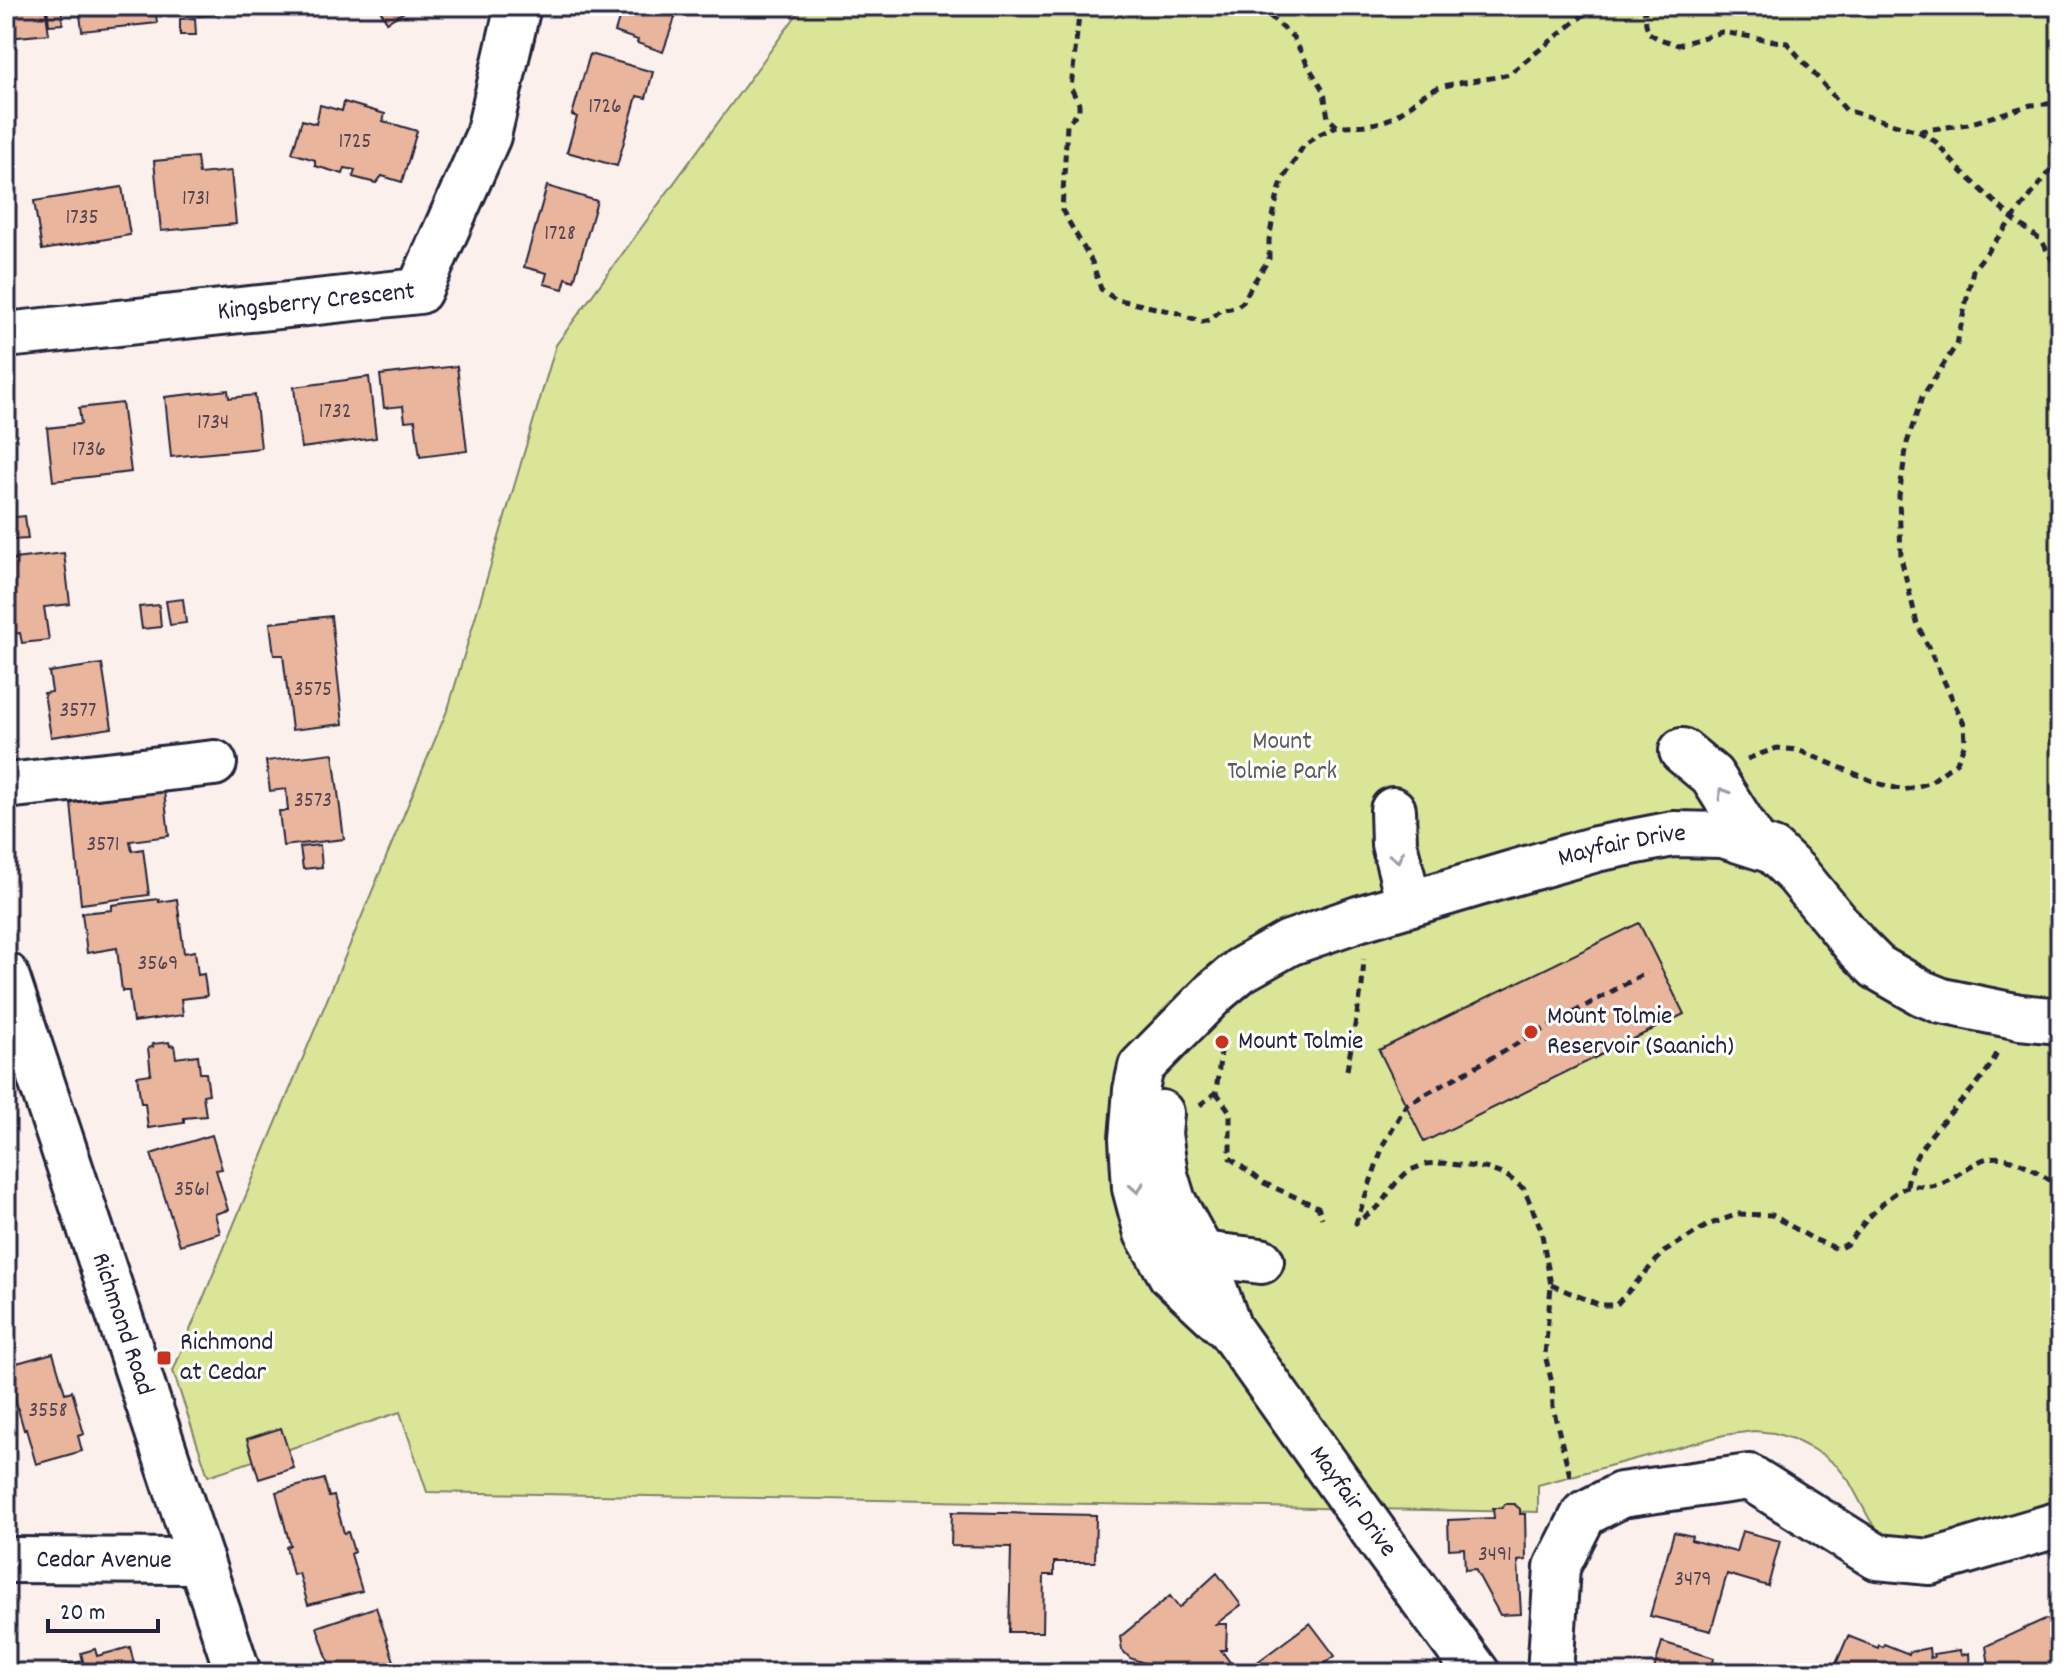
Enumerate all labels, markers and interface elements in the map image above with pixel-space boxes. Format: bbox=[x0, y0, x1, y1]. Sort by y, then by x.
house number: 1726 bbox=[588, 92, 622, 123]
house number: 1725 bbox=[338, 127, 372, 158]
house number: 1731 bbox=[182, 184, 210, 215]
house number: 1735 bbox=[65, 203, 99, 234]
house number: 1728 bbox=[544, 219, 576, 250]
street label: Kingsberry Crescent bbox=[216, 273, 417, 331]
house number: 1732 bbox=[319, 397, 351, 428]
house number: 1734 bbox=[197, 408, 229, 439]
house number: 1736 bbox=[72, 435, 106, 466]
house number: 3575 bbox=[294, 675, 332, 706]
house number: 3577 bbox=[60, 696, 96, 727]
park label: Mount Tolmie Park bbox=[1227, 724, 1337, 791]
house number: 3573 bbox=[294, 786, 332, 817]
one-way arrow bbox=[1717, 788, 1732, 802]
street label: Mayfair Drive bbox=[1554, 816, 1686, 878]
house number: 3571 bbox=[86, 830, 120, 861]
one-way arrow bbox=[1388, 850, 1405, 864]
house number: 3569 bbox=[138, 949, 178, 980]
place label: Mount Tolmie Reservoir (Saanich) bbox=[1547, 999, 1734, 1066]
marker: Mount Tolmie Reservoir (Saanich) bbox=[1522, 1023, 1540, 1041]
place label: Mount Tolmie bbox=[1238, 1024, 1363, 1061]
marker: Mount Tolmie bbox=[1213, 1033, 1231, 1051]
house number: 3561 bbox=[174, 1175, 210, 1206]
one-way arrow bbox=[1127, 1182, 1144, 1195]
street label: Richmond Road bbox=[81, 1248, 163, 1400]
place label: Richmond at Cedar bbox=[180, 1325, 273, 1392]
marker: Richmond at Cedar bbox=[155, 1349, 173, 1367]
house number: 3558 bbox=[29, 1396, 67, 1427]
street label: Mayfair Drive bbox=[1299, 1439, 1405, 1565]
house number: 3491 bbox=[1478, 1540, 1512, 1571]
street label: Cedar Avenue bbox=[36, 1542, 172, 1579]
house number: 3479 bbox=[1674, 1565, 1712, 1596]
scale bar bbox=[48, 1583, 158, 1633]
text: 20 m bbox=[60, 1597, 106, 1631]

